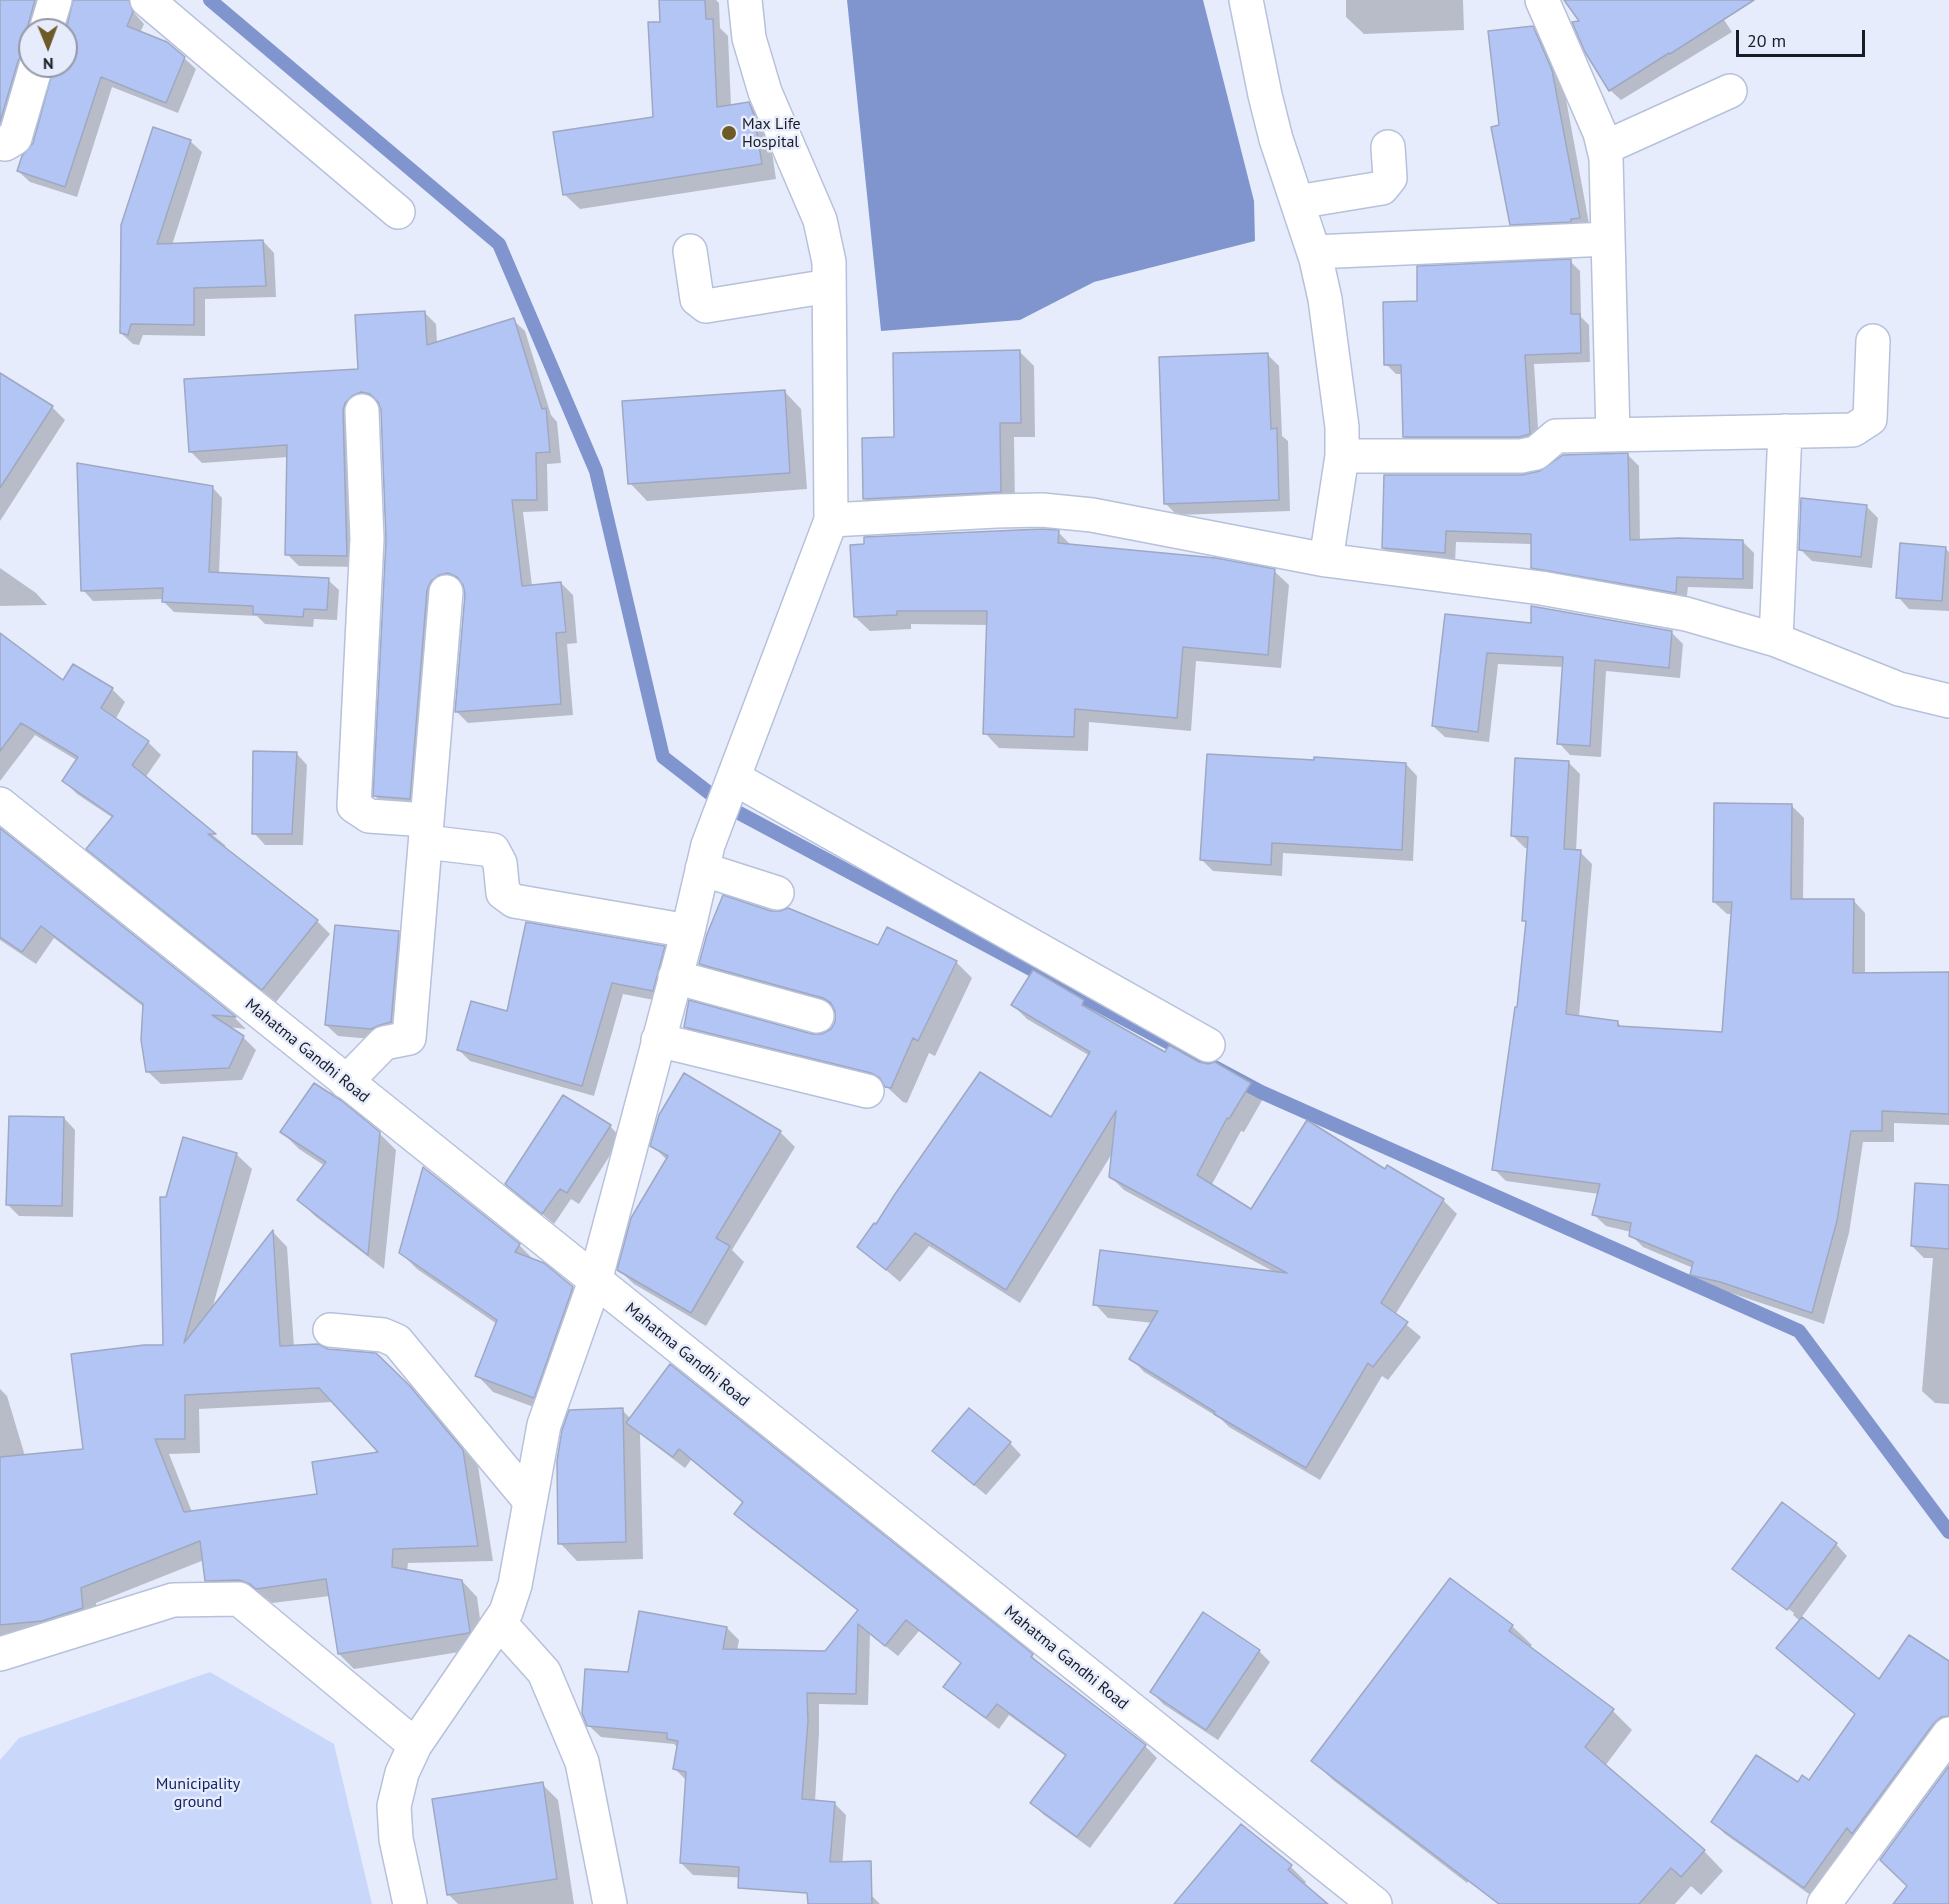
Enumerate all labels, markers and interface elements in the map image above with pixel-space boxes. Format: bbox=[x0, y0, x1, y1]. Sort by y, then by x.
north arrow bbox=[18, 18, 78, 78]
scale bar bbox=[1739, 18, 1868, 56]
text: 20 m bbox=[1747, 29, 1786, 52]
text: N bbox=[43, 54, 54, 74]
place label: Max Life Hospital bbox=[742, 114, 801, 152]
marker: Max Life Hospital bbox=[720, 124, 738, 142]
street label: Mahatma Gandhi Road bbox=[241, 995, 373, 1107]
street label: Mahatma Gandhi Road bbox=[621, 1299, 753, 1411]
street label: Mahatma Gandhi Road bbox=[1000, 1602, 1132, 1714]
park label: Municipality ground bbox=[156, 1774, 240, 1812]

